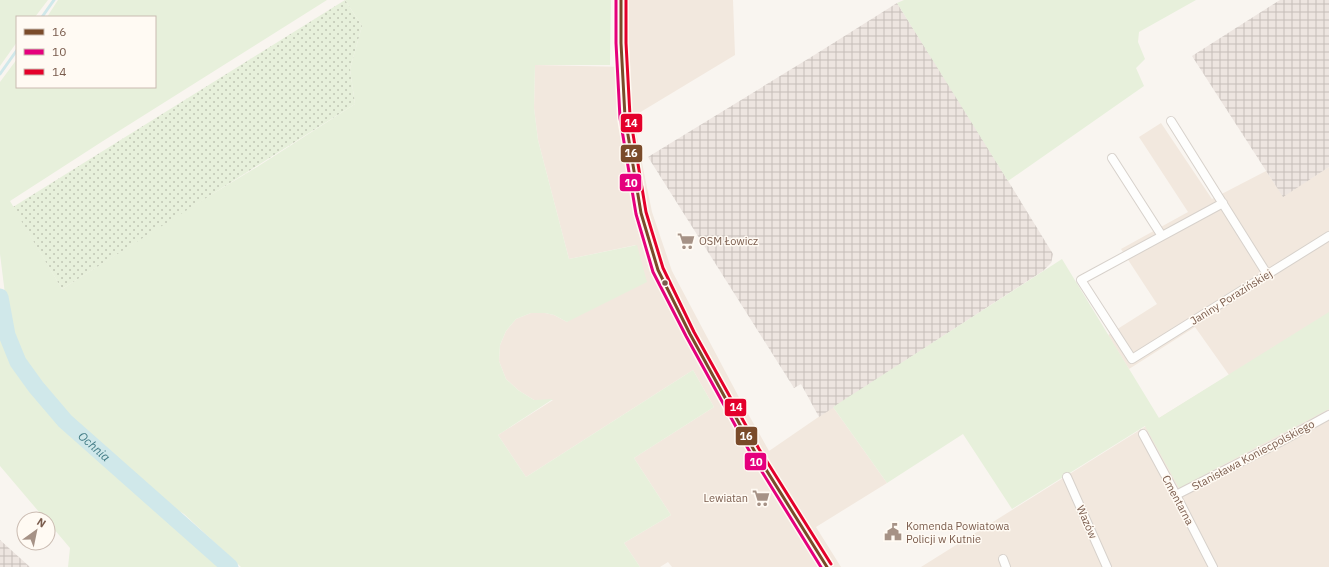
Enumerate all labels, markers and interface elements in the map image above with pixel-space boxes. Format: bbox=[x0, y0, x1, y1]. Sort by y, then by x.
legend bbox=[16, 16, 156, 88]
text: 16 bbox=[52, 24, 66, 39]
text: 10 bbox=[52, 44, 66, 59]
text: 14 bbox=[52, 64, 66, 79]
line badge: 14 bbox=[620, 113, 643, 133]
text: 14 bbox=[624, 116, 638, 130]
line badge: 16 bbox=[620, 144, 643, 163]
text: 16 bbox=[624, 146, 638, 160]
line badge: 10 bbox=[619, 173, 642, 192]
text: 10 bbox=[624, 176, 638, 190]
supermarket icon: OSM Łowicz bbox=[676, 231, 696, 251]
place label: OSM Łowicz bbox=[699, 234, 758, 248]
street label: Janiny Porazińskiej bbox=[1187, 266, 1275, 328]
unlabelled marker bbox=[660, 278, 670, 288]
line badge: 14 bbox=[724, 398, 747, 417]
text: 14 bbox=[729, 400, 743, 414]
street label: Stanisława Koniecpolskiego bbox=[1189, 417, 1317, 493]
line badge: 16 bbox=[735, 426, 758, 446]
water label: Ochnia bbox=[75, 428, 113, 464]
text: 16 bbox=[739, 429, 753, 443]
line badge: 10 bbox=[744, 452, 767, 471]
text: 10 bbox=[749, 455, 763, 469]
street label: Cmentarna bbox=[1159, 473, 1197, 528]
supermarket icon: Lewiatan bbox=[751, 488, 771, 508]
place label: Lewiatan bbox=[704, 491, 748, 505]
street label: Wazów bbox=[1073, 503, 1101, 541]
north arrow bbox=[16, 511, 56, 551]
text: N bbox=[34, 515, 49, 531]
place label: Komenda Powiatowa Policji w Kutnie bbox=[906, 519, 1009, 546]
public building icon: Komenda Powiatowa Policji w Kutnie bbox=[883, 522, 903, 542]

